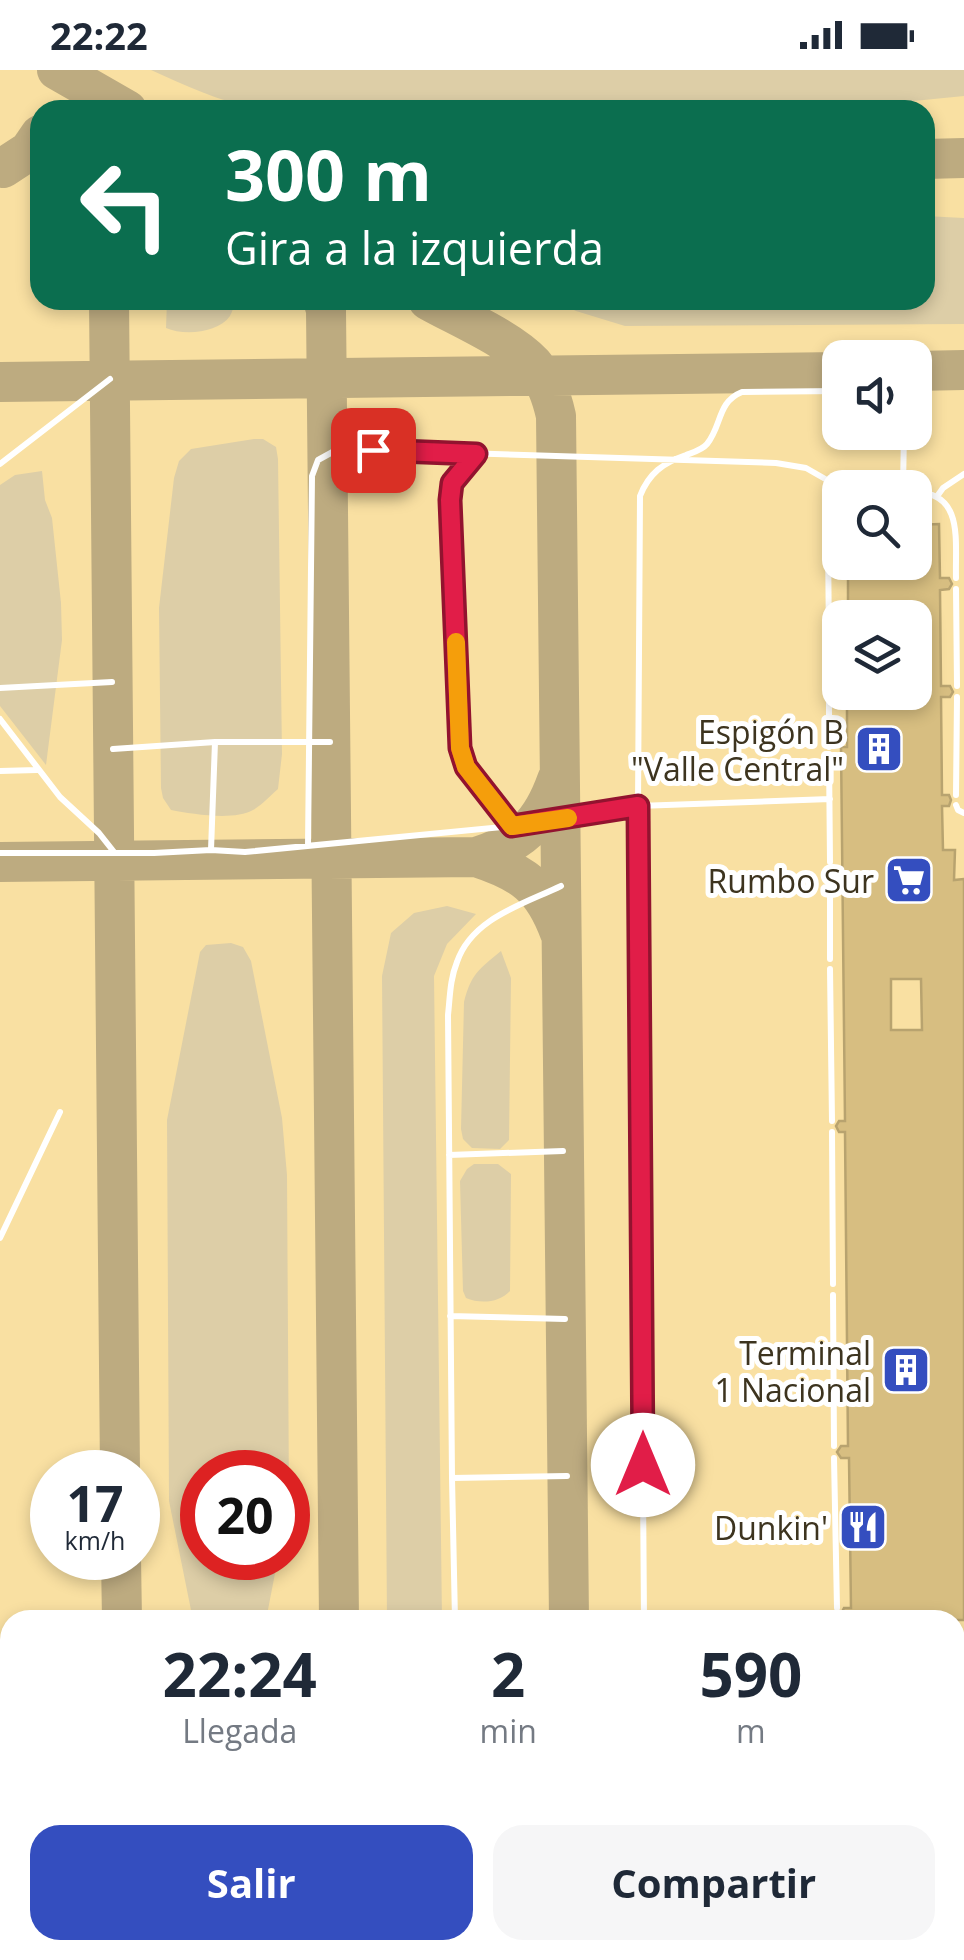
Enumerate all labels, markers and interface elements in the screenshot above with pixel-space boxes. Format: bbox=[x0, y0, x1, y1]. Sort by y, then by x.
text: 22:22 bbox=[50, 9, 148, 61]
text: 300 m bbox=[225, 126, 432, 222]
icon: left bbox=[60, 140, 190, 270]
text: Gira a la izquierda bbox=[225, 217, 604, 278]
map controls bbox=[822, 340, 932, 710]
button: sound bbox=[822, 340, 932, 450]
pin bbox=[331, 408, 416, 493]
icon: arrive bbox=[346, 423, 401, 478]
button: search bbox=[822, 470, 932, 580]
button: layers bbox=[822, 600, 932, 710]
place label: Espigón B "Valle Central" bbox=[631, 710, 844, 790]
building icon: Espigón B "Valle Central" bbox=[853, 723, 905, 775]
supermarket icon: Rumbo Sur bbox=[883, 854, 935, 906]
place label: Rumbo Sur bbox=[708, 859, 874, 902]
place label: Terminal 1 Nacional bbox=[714, 1331, 871, 1411]
building icon: Terminal 1 Nacional bbox=[880, 1344, 932, 1396]
position arrow bbox=[591, 1413, 695, 1517]
speed limit sign: 20 bbox=[180, 1450, 310, 1580]
text: 17 bbox=[66, 1469, 124, 1537]
restaurant icon: Dunkin' bbox=[837, 1501, 889, 1553]
place label: Dunkin' bbox=[714, 1506, 828, 1549]
text: km/h bbox=[65, 1523, 125, 1557]
text: 22:24 bbox=[163, 1633, 317, 1715]
text: 2 bbox=[491, 1633, 525, 1715]
text: 590 bbox=[699, 1633, 802, 1715]
text: Llegada bbox=[182, 1709, 297, 1752]
text: min bbox=[480, 1709, 537, 1752]
text: m bbox=[736, 1709, 766, 1752]
button: Salir bbox=[30, 1825, 473, 1940]
button: Compartir bbox=[493, 1825, 935, 1940]

